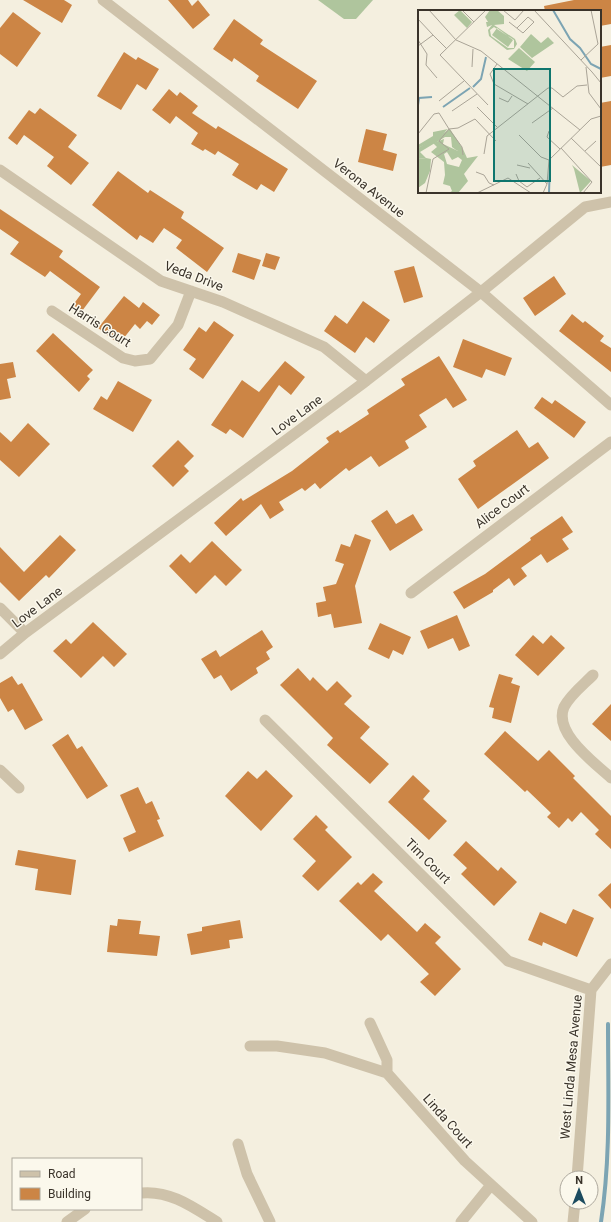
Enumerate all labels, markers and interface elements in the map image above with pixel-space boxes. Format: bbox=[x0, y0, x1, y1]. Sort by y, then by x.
inset map bbox=[418, 10, 601, 193]
street label: Verona Avenue bbox=[330, 155, 408, 221]
street label: Veda Drive bbox=[162, 258, 226, 294]
street label: Harris Court bbox=[66, 300, 134, 350]
street label: Love Lane bbox=[269, 392, 325, 438]
street label: Alice Court bbox=[472, 481, 532, 531]
street label: Love Lane bbox=[9, 583, 65, 631]
street label: Tim Court bbox=[402, 835, 454, 887]
street label: West Linda Mesa Avenue bbox=[557, 994, 585, 1140]
street label: Linda Court bbox=[420, 1091, 476, 1151]
legend bbox=[12, 1158, 142, 1210]
text: Road bbox=[48, 1167, 76, 1181]
north arrow bbox=[559, 1170, 599, 1210]
text: N bbox=[575, 1174, 583, 1187]
text: Building bbox=[48, 1187, 91, 1201]

